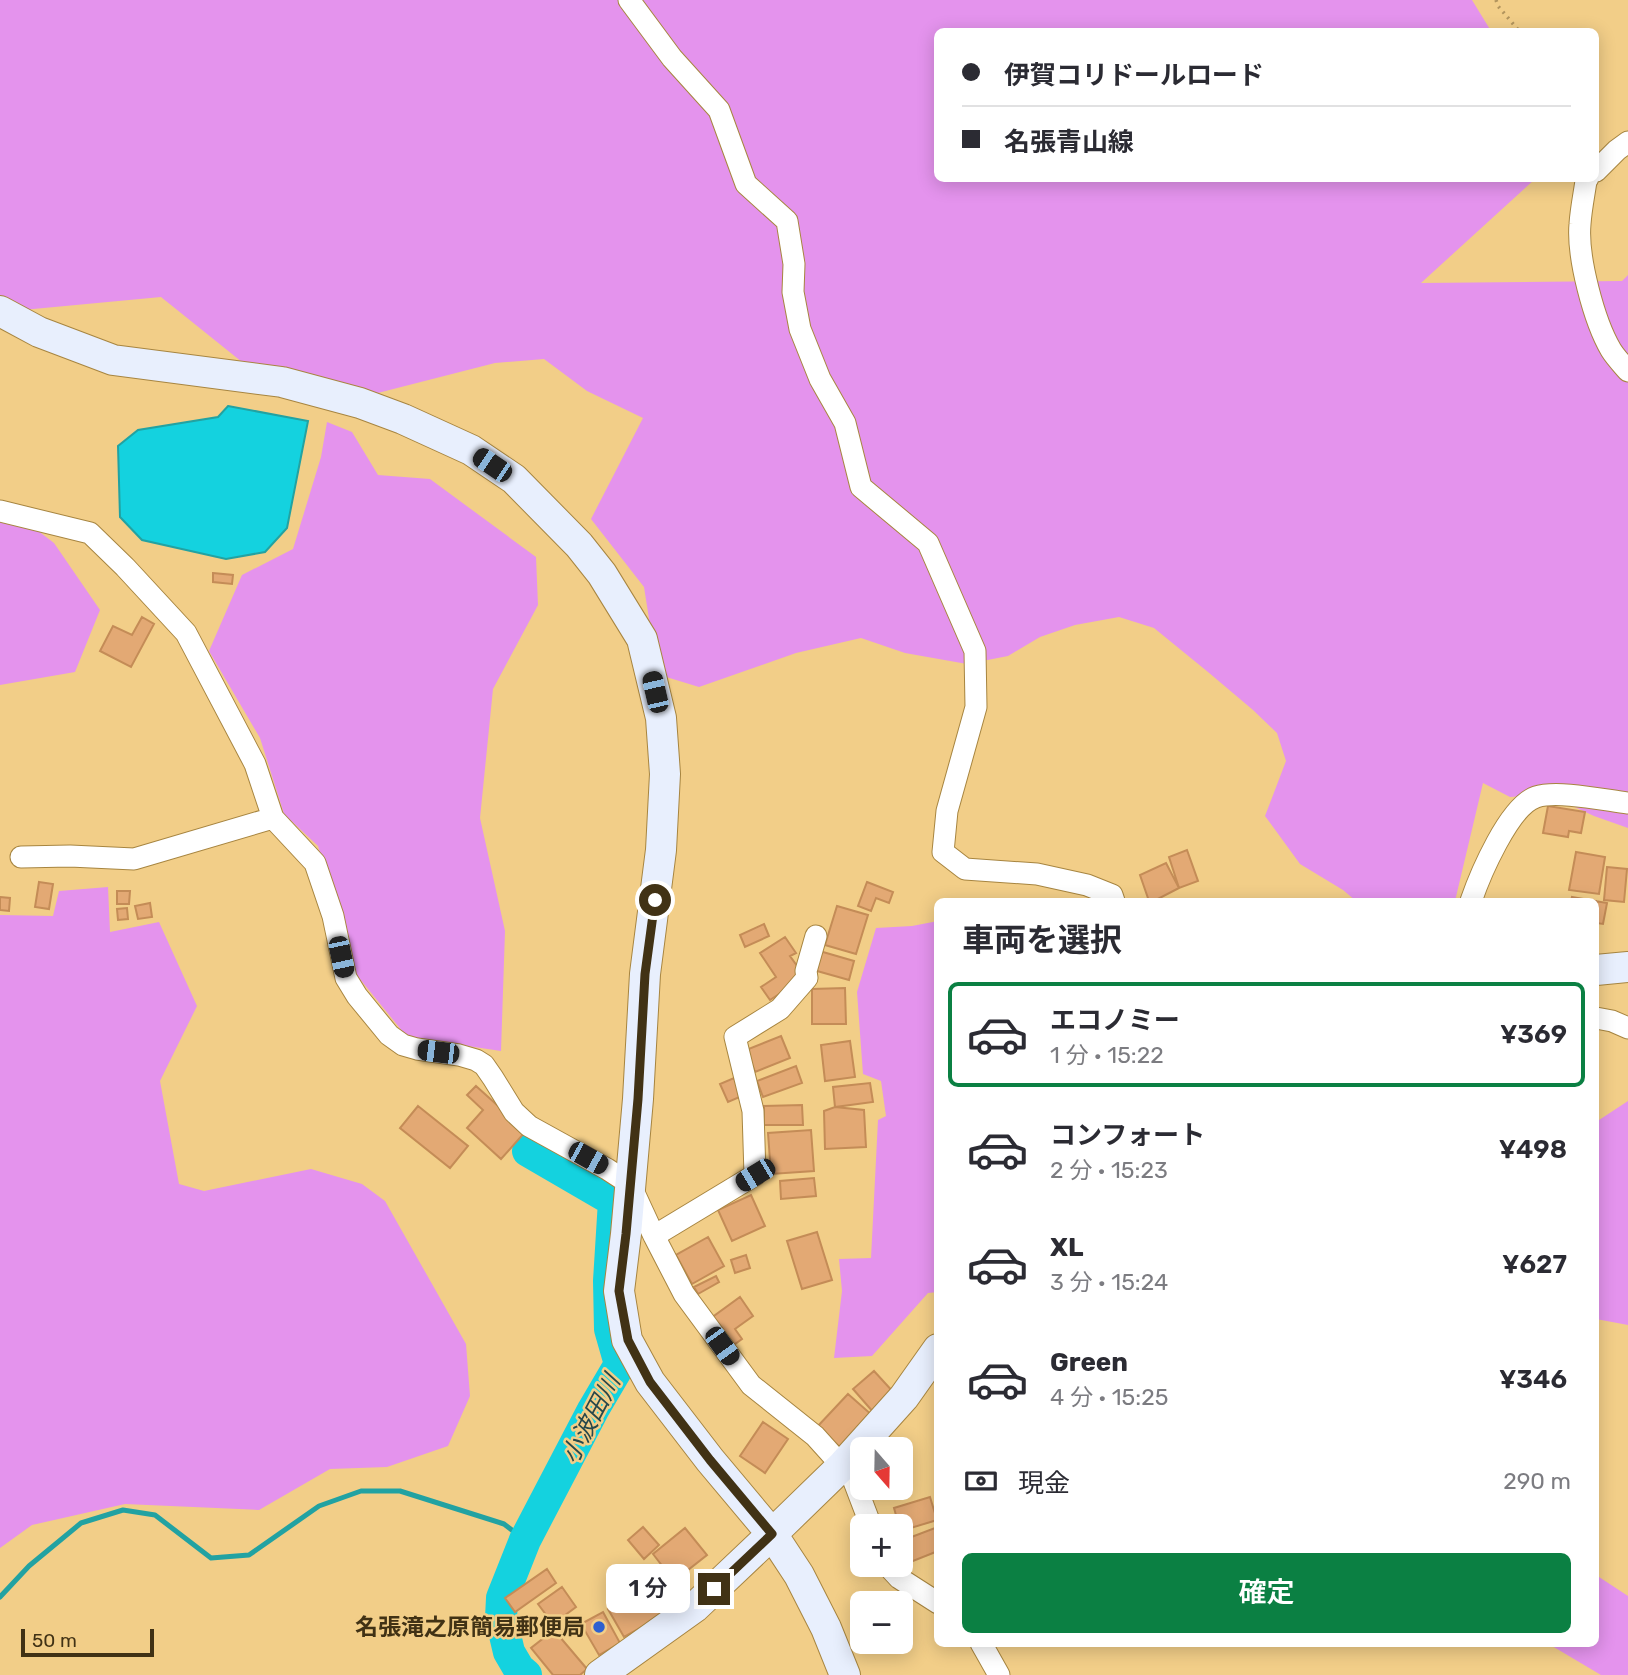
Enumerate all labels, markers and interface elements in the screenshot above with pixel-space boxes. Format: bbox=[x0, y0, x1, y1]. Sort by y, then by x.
text: 伊賀コリドールロード bbox=[1004, 60, 1264, 91]
text: 名張青山線 bbox=[1004, 127, 1134, 158]
car bbox=[469, 445, 516, 485]
car bbox=[641, 669, 670, 715]
route start bbox=[639, 884, 671, 916]
text: 車両を選択 bbox=[962, 921, 1122, 959]
car bbox=[327, 934, 356, 980]
icon: car bbox=[966, 1003, 1029, 1066]
text: エコノミー bbox=[1050, 1005, 1180, 1036]
text: ¥369 bbox=[1500, 1019, 1567, 1050]
car bbox=[416, 1039, 461, 1065]
text: 1 分 · 15:22 bbox=[1050, 1041, 1164, 1069]
icon: car bbox=[966, 1118, 1029, 1181]
text: コンフォート bbox=[1050, 1120, 1205, 1151]
text: ¥498 bbox=[1499, 1134, 1567, 1165]
car bbox=[565, 1139, 612, 1177]
car bbox=[732, 1155, 779, 1195]
text: 2 分 · 15:23 bbox=[1050, 1156, 1168, 1184]
text: XL bbox=[1050, 1232, 1083, 1263]
icon: car bbox=[966, 1233, 1029, 1296]
text: ¥627 bbox=[1502, 1249, 1567, 1280]
text: 3 分 · 15:24 bbox=[1050, 1268, 1168, 1296]
car bbox=[702, 1323, 743, 1369]
text: Green bbox=[1050, 1347, 1128, 1378]
icon: car bbox=[966, 1348, 1029, 1411]
text: ¥346 bbox=[1499, 1364, 1567, 1395]
water label: 小波田川 bbox=[556, 1367, 627, 1468]
text: 4 分 · 15:25 bbox=[1050, 1383, 1168, 1411]
north arrow bbox=[850, 1437, 914, 1500]
map controls bbox=[850, 1437, 913, 1654]
icon: cash bbox=[962, 1462, 1000, 1500]
text: 290 m bbox=[1503, 1467, 1571, 1495]
text: 現金 bbox=[1018, 1468, 1070, 1499]
button: + bbox=[850, 1514, 913, 1577]
button: 確定 bbox=[962, 1553, 1571, 1633]
callout: 1 分 bbox=[606, 1564, 690, 1614]
route end bbox=[698, 1573, 730, 1605]
text: 1 分 bbox=[628, 1574, 668, 1602]
button: − bbox=[850, 1591, 913, 1654]
place label: 名張滝之原簡易郵便局 bbox=[355, 1613, 585, 1641]
marker: 名張滝之原簡易郵便局 bbox=[591, 1619, 607, 1635]
scale bar bbox=[21, 1626, 154, 1658]
text: 50 m bbox=[32, 1629, 77, 1652]

